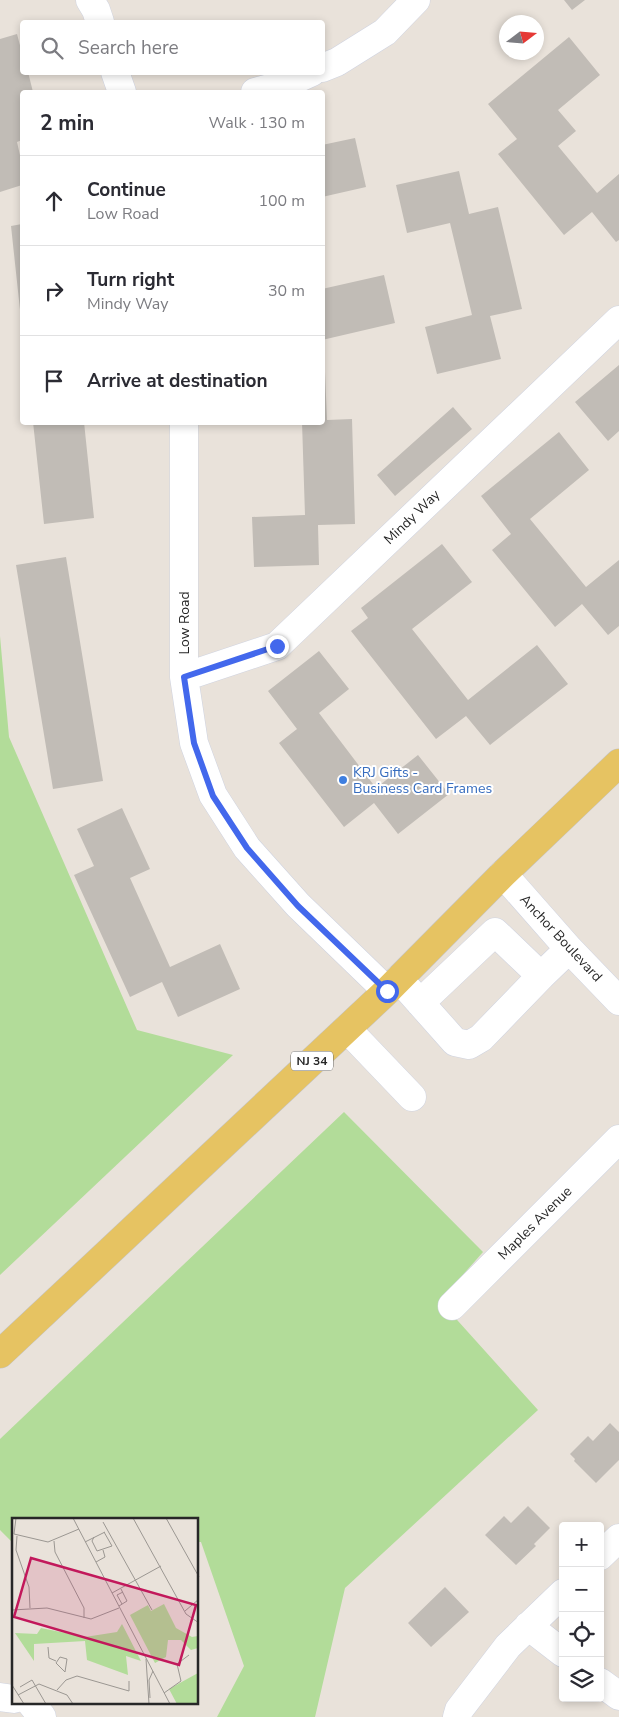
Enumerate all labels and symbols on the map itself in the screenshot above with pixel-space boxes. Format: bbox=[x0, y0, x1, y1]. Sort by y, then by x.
north arrow bbox=[499, 15, 544, 60]
street label: Mindy Way bbox=[380, 485, 445, 549]
street label: Low Road bbox=[175, 591, 194, 655]
route end bbox=[266, 635, 289, 658]
place label: KRJ Gifts - Business Card Frames bbox=[353, 763, 492, 798]
marker: KRJ Gifts - Business Card Frames bbox=[337, 774, 349, 786]
street label: Anchor Boulevard bbox=[515, 890, 607, 986]
route start bbox=[376, 980, 399, 1003]
road number: NJ 34 bbox=[291, 1052, 333, 1070]
street label: Maples Avenue bbox=[494, 1182, 576, 1264]
inset map bbox=[12, 1518, 199, 1704]

